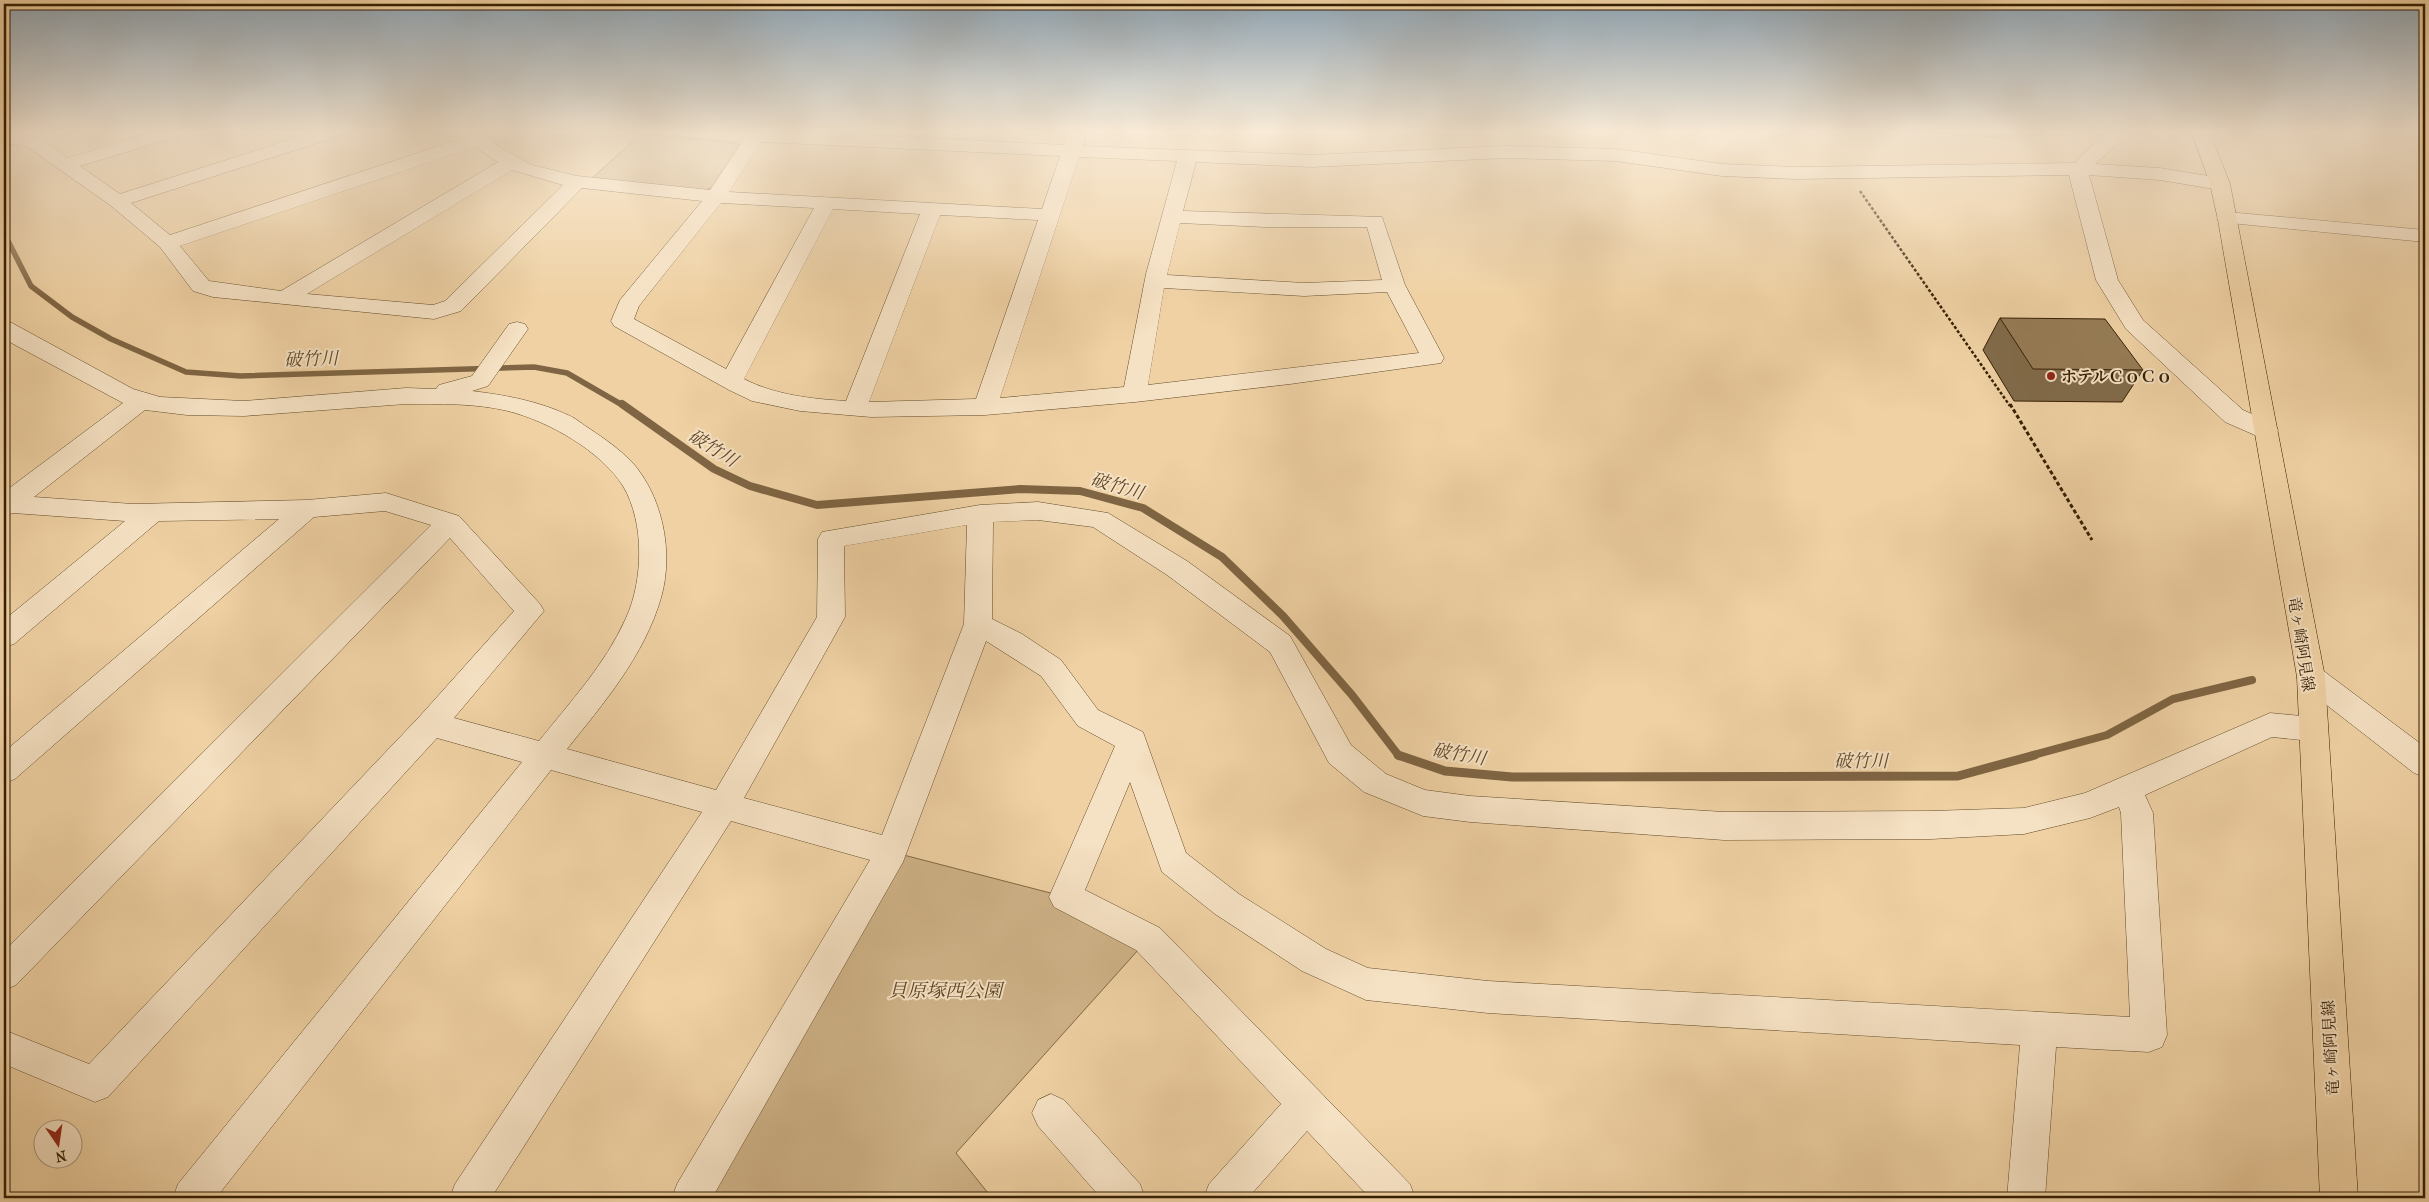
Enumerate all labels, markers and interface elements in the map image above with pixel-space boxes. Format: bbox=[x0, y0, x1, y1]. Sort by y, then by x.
water label: 破竹川 bbox=[284, 348, 340, 371]
place label: ホテルＣｏＣｏ bbox=[2061, 367, 2172, 386]
marker: ホテルＣｏＣｏ bbox=[2045, 370, 2057, 382]
water label: 破竹川 bbox=[684, 425, 743, 473]
water label: 破竹川 bbox=[1088, 469, 1148, 505]
street label: 竜ヶ崎阿見線 bbox=[2285, 595, 2318, 693]
water label: 破竹川 bbox=[1431, 739, 1489, 770]
water label: 破竹川 bbox=[1834, 751, 1890, 772]
park label: 貝原塚西公園 bbox=[888, 980, 1005, 1002]
street label: 竜ヶ崎阿見線 bbox=[2318, 1000, 2342, 1096]
north arrow bbox=[32, 1120, 82, 1170]
text: N bbox=[53, 1147, 68, 1166]

